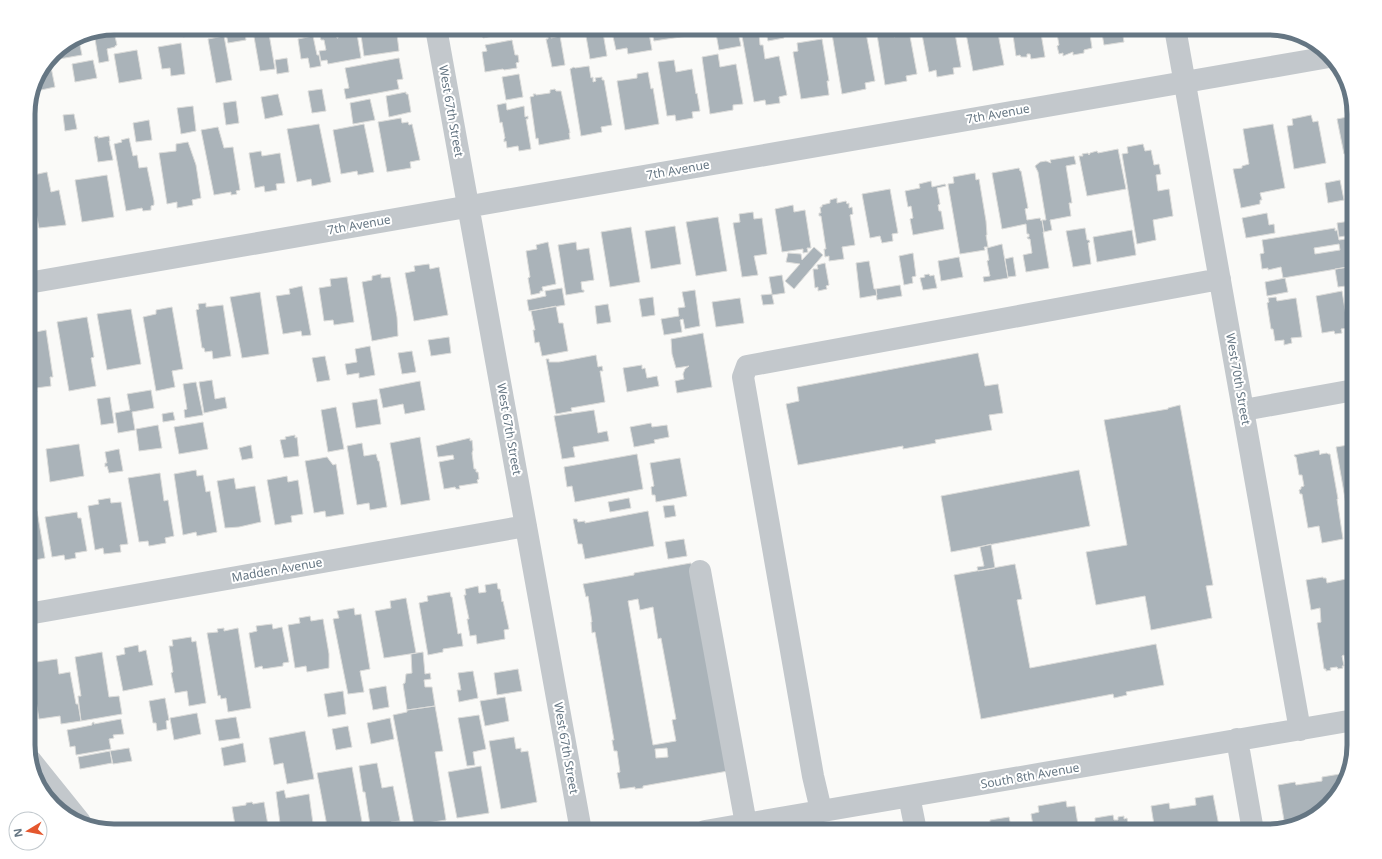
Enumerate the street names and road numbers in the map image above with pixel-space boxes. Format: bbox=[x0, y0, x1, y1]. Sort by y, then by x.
street label: West 67th Street bbox=[435, 64, 468, 159]
street label: 7th Avenue bbox=[965, 100, 1031, 127]
street label: 7th Avenue bbox=[645, 156, 711, 183]
street label: 7th Avenue bbox=[326, 211, 392, 238]
street label: West 70th Street bbox=[1222, 332, 1255, 427]
street label: West 67th Street bbox=[493, 382, 526, 477]
street label: Madden Avenue bbox=[230, 553, 324, 586]
street label: West 67th Street bbox=[550, 701, 583, 796]
street label: South 8th Avenue bbox=[979, 758, 1081, 793]

